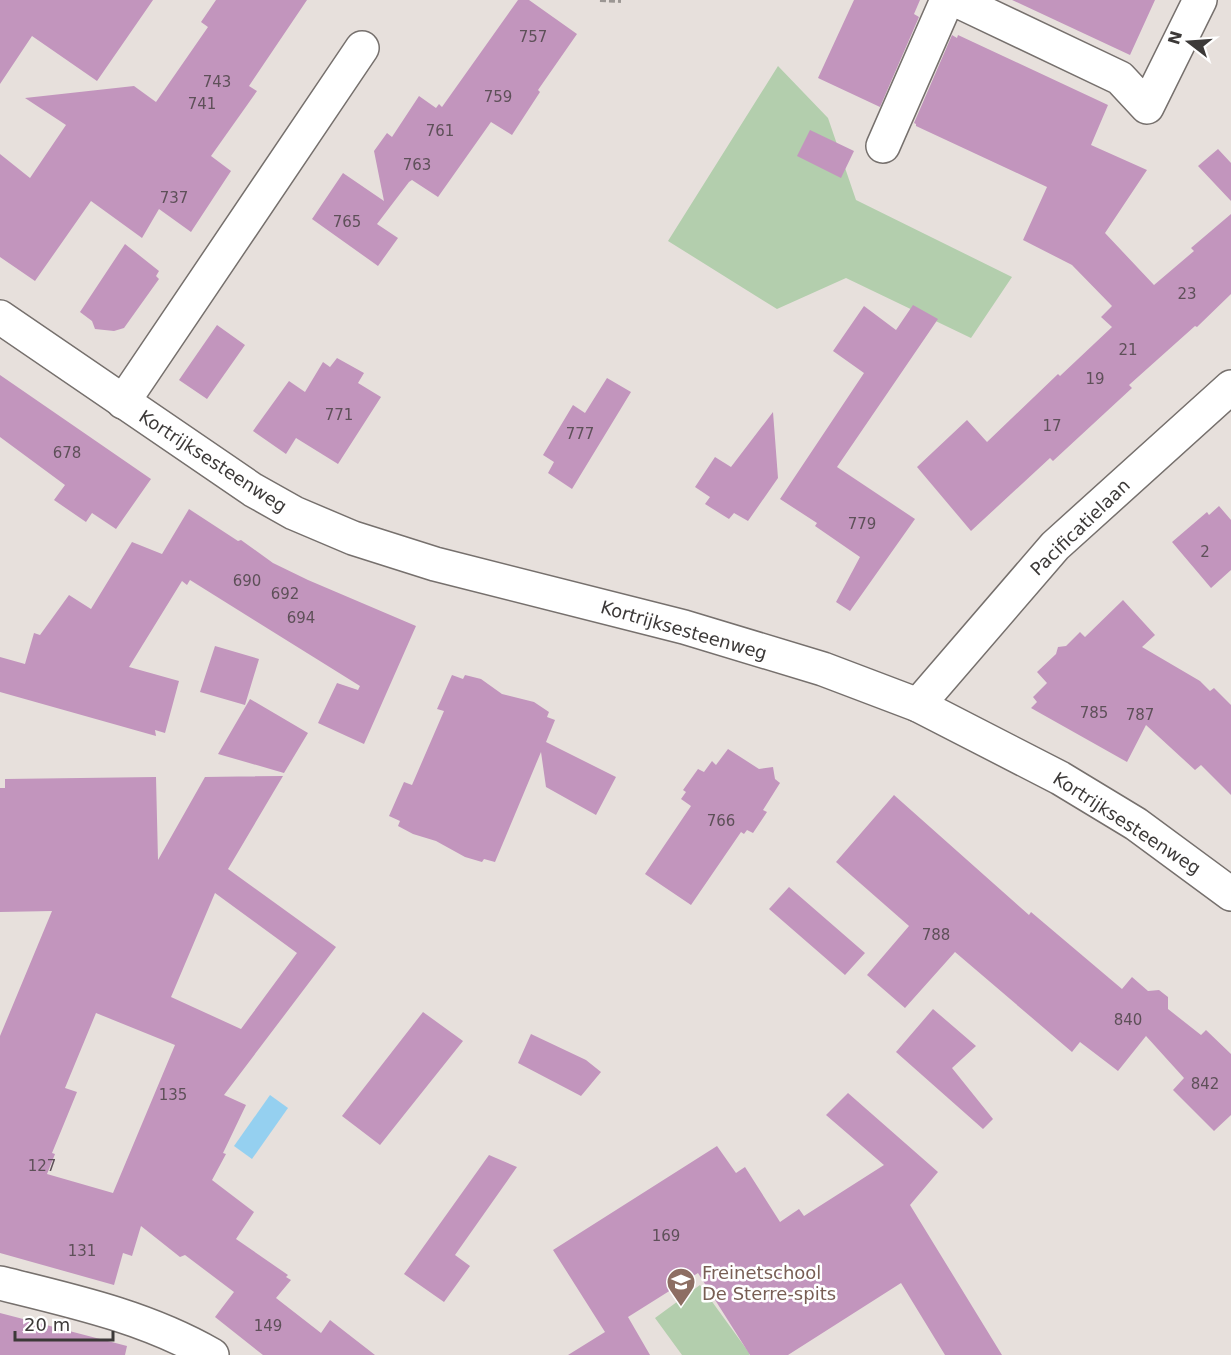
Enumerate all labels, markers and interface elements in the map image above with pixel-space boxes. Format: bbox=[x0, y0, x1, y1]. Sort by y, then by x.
north arrow bbox=[1159, 12, 1219, 72]
house number: 757 bbox=[519, 28, 547, 46]
text: N bbox=[1164, 29, 1186, 47]
house number: 743 bbox=[203, 73, 231, 91]
house number: 759 bbox=[484, 88, 512, 106]
house number: 741 bbox=[188, 95, 216, 113]
house number: 761 bbox=[426, 122, 454, 140]
house number: 763 bbox=[403, 156, 431, 174]
house number: 737 bbox=[160, 189, 188, 207]
house number: 765 bbox=[333, 213, 361, 231]
house number: 23 bbox=[1177, 285, 1197, 303]
house number: 21 bbox=[1118, 341, 1138, 359]
house number: 19 bbox=[1085, 370, 1105, 388]
street label: Kortrijksesteenweg bbox=[135, 405, 291, 517]
house number: 771 bbox=[325, 406, 353, 424]
house number: 17 bbox=[1042, 417, 1062, 435]
house number: 777 bbox=[566, 425, 594, 443]
house number: 678 bbox=[53, 444, 81, 462]
street label: Pacificatielaan bbox=[1026, 474, 1134, 580]
house number: 779 bbox=[848, 515, 876, 533]
house number: 2 bbox=[1200, 543, 1210, 561]
house number: 690 bbox=[233, 572, 261, 590]
house number: 692 bbox=[271, 585, 299, 603]
street label: Kortrijksesteenweg bbox=[598, 596, 770, 664]
house number: 694 bbox=[287, 609, 315, 627]
house number: 785 bbox=[1080, 704, 1108, 722]
house number: 787 bbox=[1126, 706, 1154, 724]
street label: Kortrijksesteenweg bbox=[1049, 767, 1205, 879]
house number: 766 bbox=[707, 812, 735, 830]
house number: 788 bbox=[922, 926, 950, 944]
house number: 840 bbox=[1114, 1011, 1142, 1029]
house number: 842 bbox=[1191, 1075, 1219, 1093]
house number: 135 bbox=[159, 1086, 187, 1104]
house number: 127 bbox=[28, 1157, 56, 1175]
house number: 169 bbox=[652, 1227, 680, 1245]
house number: 131 bbox=[68, 1242, 96, 1260]
place label: Freinetschool De Sterre-spits bbox=[702, 1262, 836, 1304]
school or university icon: Freinetschool De Sterre-spits bbox=[665, 1266, 697, 1308]
scale bar bbox=[15, 1304, 112, 1342]
text: 20 m bbox=[24, 1314, 70, 1335]
house number: 149 bbox=[254, 1317, 282, 1335]

